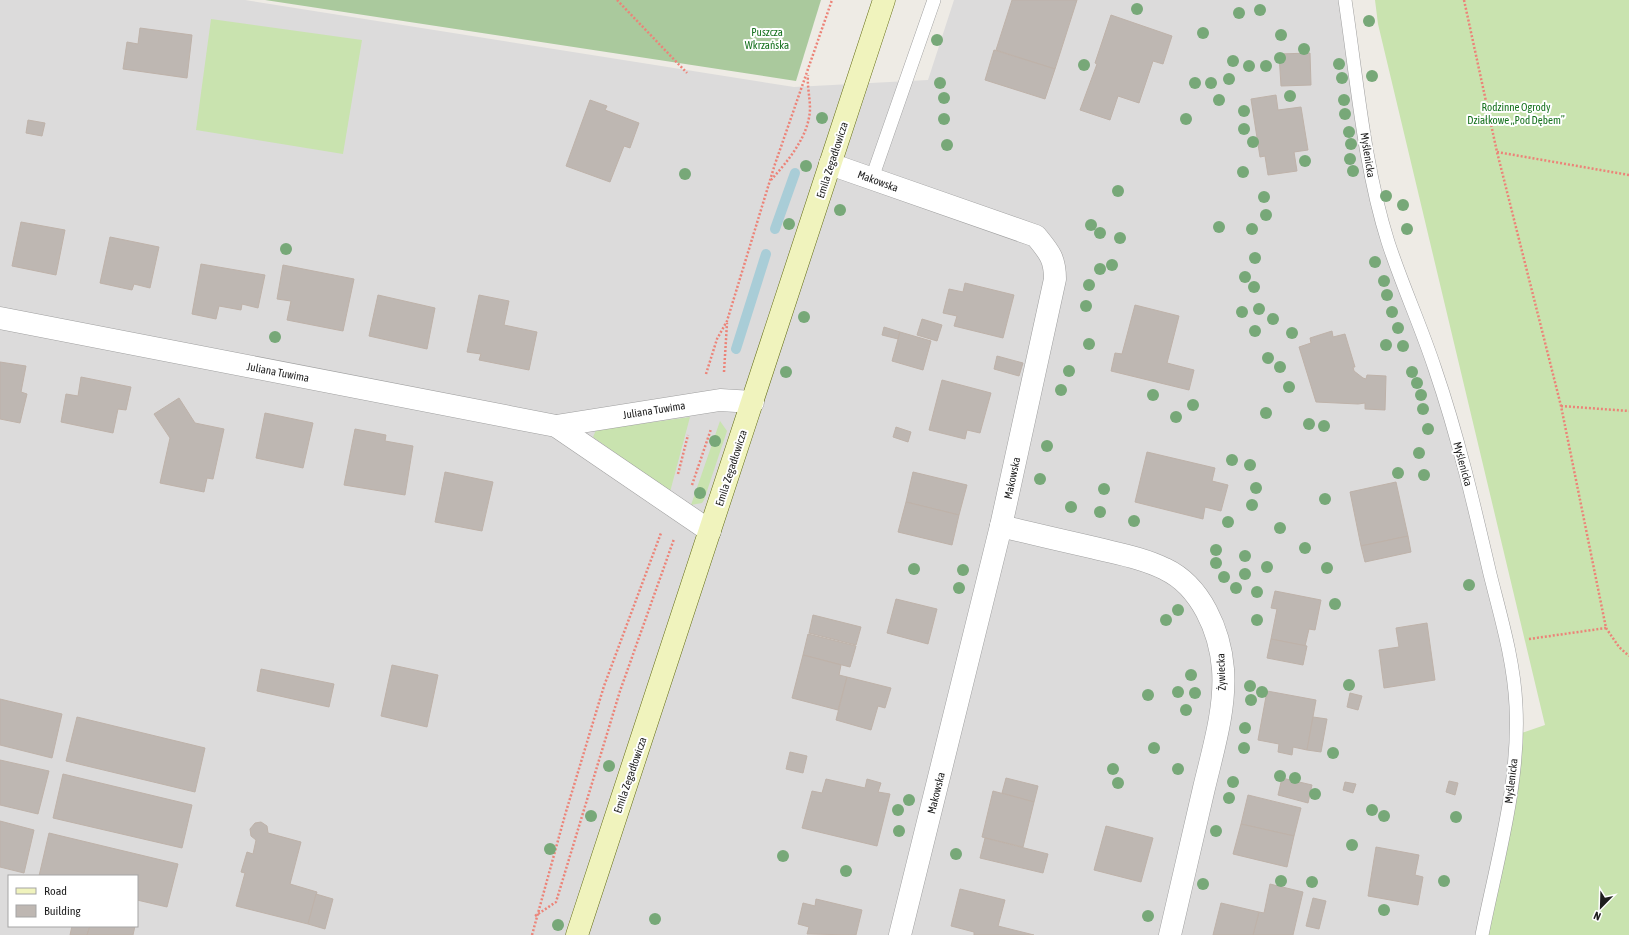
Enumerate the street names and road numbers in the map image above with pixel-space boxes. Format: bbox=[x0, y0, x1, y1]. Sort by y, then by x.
street label: Emila Zegadłowicza bbox=[814, 120, 850, 200]
street label: Myślenicka bbox=[1359, 132, 1377, 178]
street label: Makowska bbox=[856, 168, 900, 194]
street label: Juliana Tuwima bbox=[246, 360, 310, 384]
street label: Juliana Tuwima bbox=[622, 399, 686, 421]
street label: Emila Zegadłowicza bbox=[713, 428, 749, 508]
street label: Myślenicka bbox=[1451, 440, 1475, 488]
street label: Makowska bbox=[1002, 456, 1022, 500]
street label: Żywiecka bbox=[1214, 653, 1228, 691]
street label: Emila Zegadłowicza bbox=[611, 735, 649, 815]
street label: Myślenicka bbox=[1502, 758, 1520, 804]
street label: Makowska bbox=[925, 771, 947, 815]

